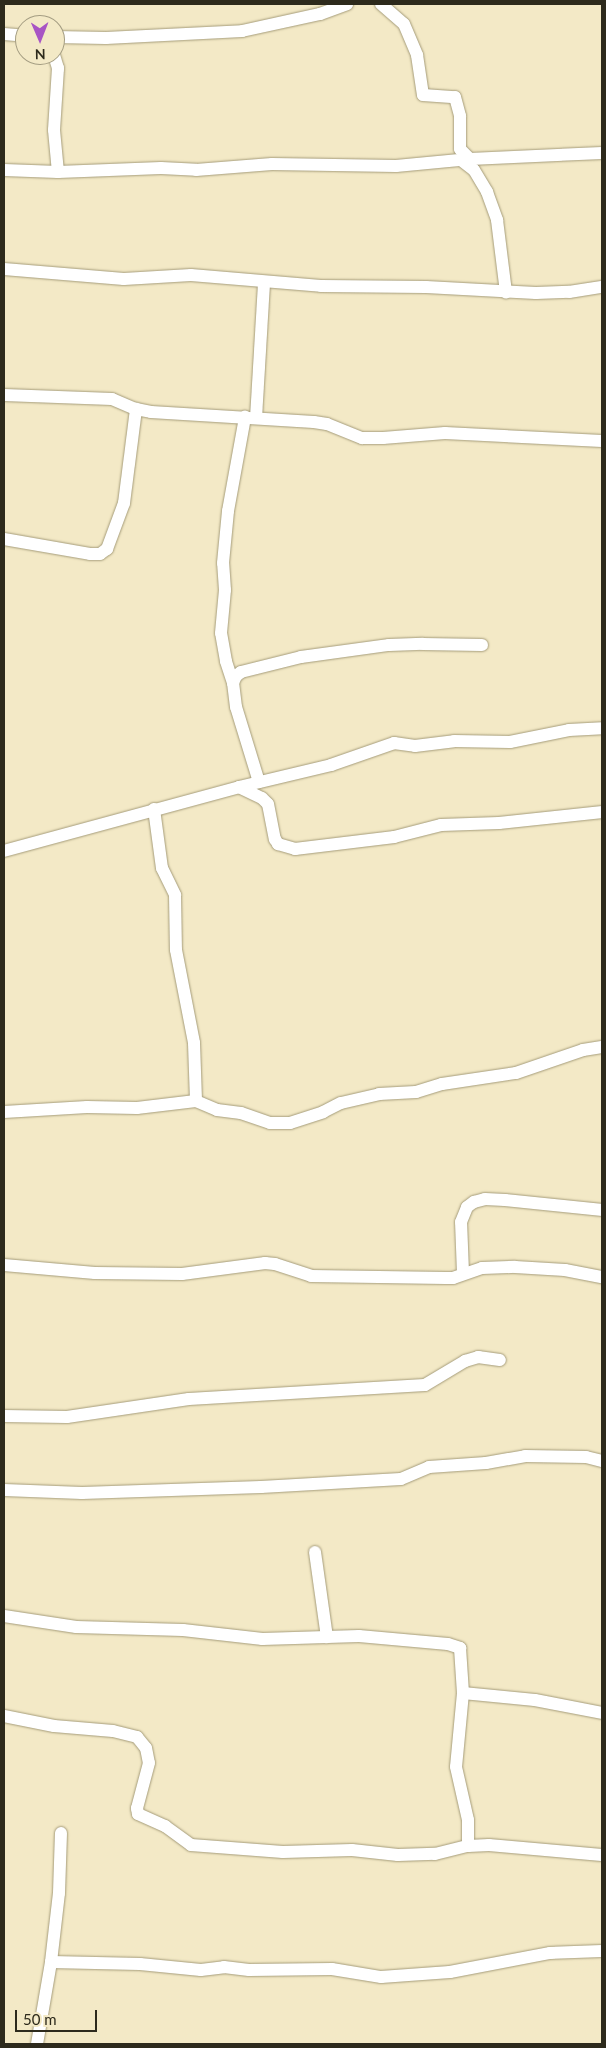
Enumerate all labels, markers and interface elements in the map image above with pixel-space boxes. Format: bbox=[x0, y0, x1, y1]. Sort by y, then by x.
north arrow bbox=[15, 15, 65, 65]
text: N bbox=[35, 46, 46, 63]
scale bar bbox=[18, 2000, 100, 2032]
text: 50 m bbox=[23, 2010, 57, 2028]

